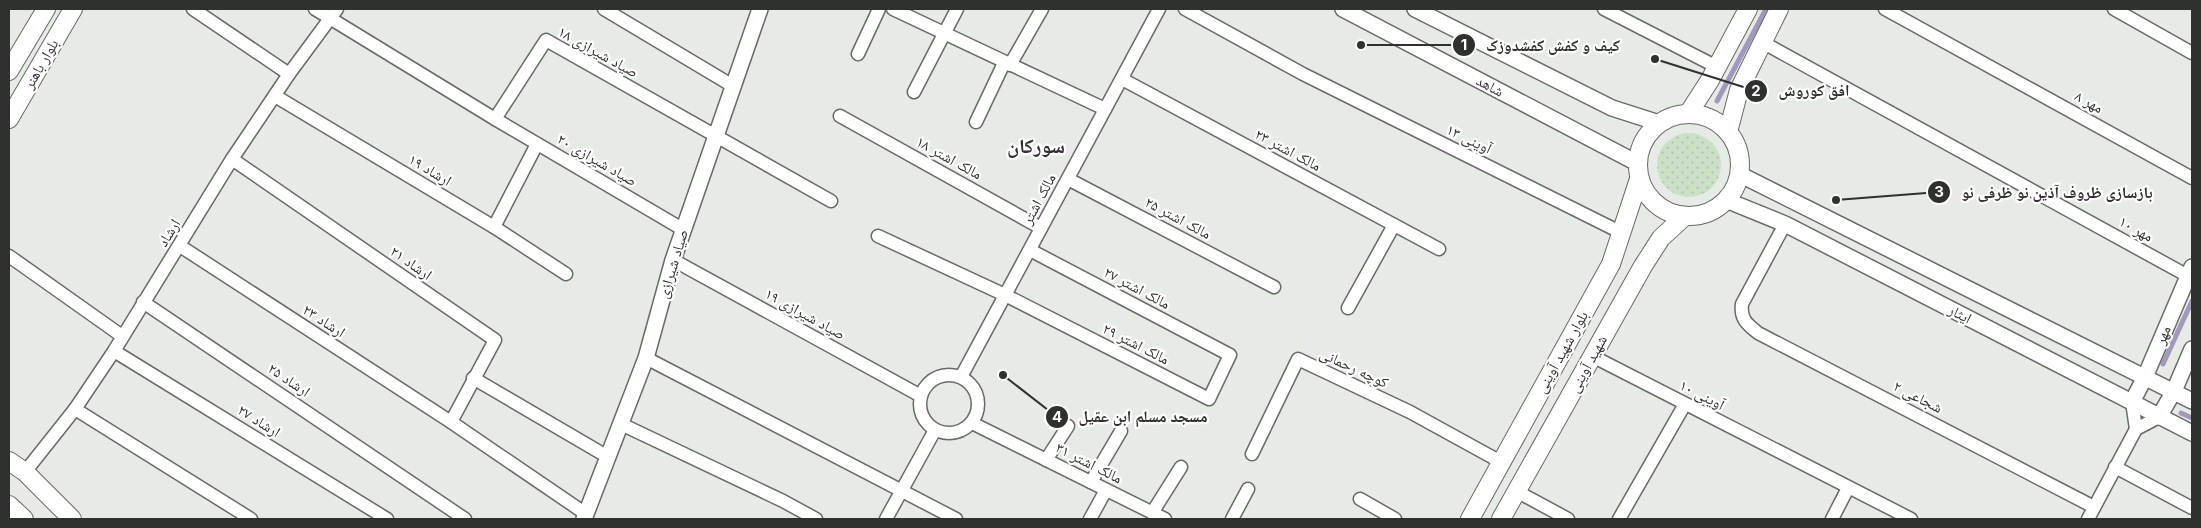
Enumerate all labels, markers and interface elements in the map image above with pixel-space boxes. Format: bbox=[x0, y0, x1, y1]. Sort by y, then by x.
street label: صیاد شیرازی ۱۸ bbox=[554, 22, 642, 82]
callout: کیف و کفش کفشدوزک bbox=[1451, 30, 1631, 61]
street label: بلوار باهنر bbox=[18, 35, 62, 93]
text: 1 bbox=[1461, 35, 1467, 54]
text: کیف و کفش کفشدوزک bbox=[1486, 35, 1620, 55]
street label: شاهد bbox=[1473, 71, 1507, 101]
callout: افق کوروش bbox=[1743, 75, 1859, 106]
text: افق کوروش bbox=[1778, 80, 1850, 100]
text: 2 bbox=[1751, 81, 1761, 100]
street label: مهر ۸ bbox=[2072, 86, 2107, 117]
street label: آوینی ۱۳ bbox=[1443, 119, 1496, 159]
street label: مالک اشتر ۲۳ bbox=[1252, 124, 1325, 175]
street label: صیاد شیرازی ۲۰ bbox=[553, 129, 641, 191]
street label: مالک اشتر ۱۸ bbox=[913, 132, 986, 183]
district label: سورکان bbox=[1007, 134, 1065, 158]
street label: ارشاد ۱۹ bbox=[405, 149, 455, 190]
street label: مالک اشتر bbox=[1017, 170, 1060, 228]
callout: بازسازی ظروف آذین نو ظرفی نو bbox=[1926, 177, 2162, 208]
text: 3 bbox=[1934, 182, 1944, 201]
text: بازسازی ظروف آذین نو ظرفی نو bbox=[1961, 182, 2153, 202]
street label: مالک اشتر ۲۵ bbox=[1142, 192, 1215, 243]
street label: مهر ۱۰ bbox=[2116, 211, 2157, 246]
street label: ارشاد bbox=[153, 215, 184, 250]
street label: صیاد شیرازی bbox=[653, 227, 693, 301]
street label: ارشاد ۲۱ bbox=[387, 241, 436, 284]
street label: مالک اشتر ۲۷ bbox=[1101, 262, 1174, 313]
street label: صیاد شیرازی ۱۹ bbox=[761, 284, 849, 344]
street label: ایثار bbox=[1944, 299, 1975, 327]
street label: ارشاد ۲۳ bbox=[299, 300, 349, 341]
street label: بلوار شهید آوینی bbox=[1532, 308, 1592, 396]
street label: مالک اشتر ۲۹ bbox=[1100, 319, 1173, 368]
street label: مهر bbox=[2150, 322, 2175, 348]
street label: شهید آوینی bbox=[1565, 332, 1611, 396]
street label: کوچه رحمانی bbox=[1316, 343, 1392, 393]
street label: ارشاد ۲۵ bbox=[265, 359, 314, 401]
street label: ۱۰ آوینی bbox=[1676, 375, 1729, 415]
street label: شجاعی ۲ bbox=[1890, 376, 1946, 418]
street label: ارشاد ۲۷ bbox=[234, 400, 284, 441]
callout: مسجد مسلم ابن عقیل bbox=[1044, 401, 1218, 432]
text: مسجد مسلم ابن عقیل bbox=[1079, 406, 1207, 428]
text: 4 bbox=[1052, 407, 1062, 426]
street label: مالک اشتر ۳۱ bbox=[1053, 438, 1126, 487]

